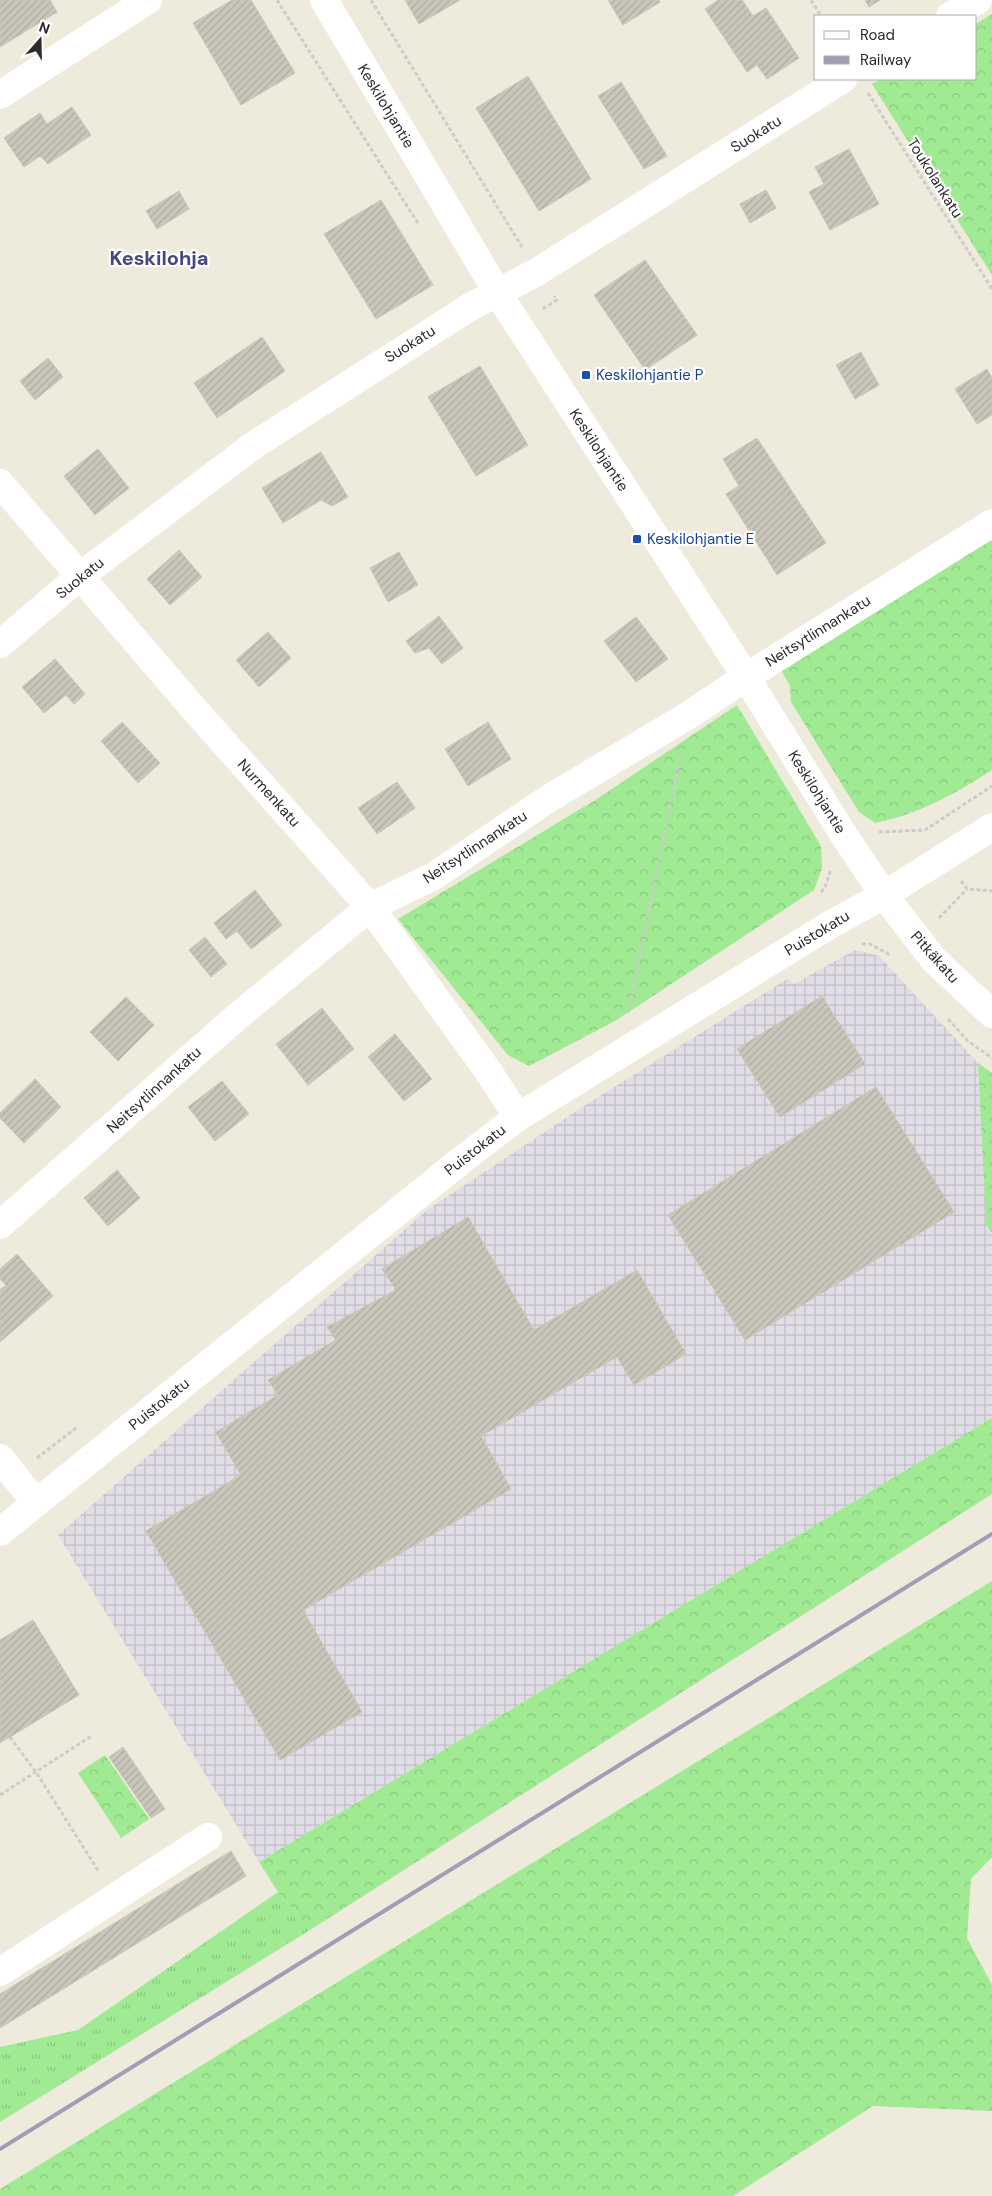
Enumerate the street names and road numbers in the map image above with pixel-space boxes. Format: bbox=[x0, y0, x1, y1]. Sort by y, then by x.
street label: Keskilohjantie bbox=[353, 60, 419, 152]
street label: Suokatu bbox=[727, 111, 785, 157]
street label: Toukolankatu bbox=[903, 134, 967, 222]
street label: Suokatu bbox=[381, 321, 439, 367]
street label: Keskilohjantie bbox=[565, 405, 633, 495]
street label: Suokatu bbox=[52, 553, 108, 603]
street label: Neitsytlinnankatu bbox=[762, 591, 874, 671]
street label: Keskilohjantie bbox=[783, 747, 851, 837]
street label: Nurmenkatu bbox=[233, 755, 305, 831]
street label: Neitsytlinnankatu bbox=[419, 806, 531, 888]
street label: Puistokatu bbox=[781, 906, 853, 960]
street label: Pitkäkatu bbox=[906, 927, 964, 987]
street label: Neitsytlinnankatu bbox=[102, 1042, 206, 1138]
street label: Puistokatu bbox=[440, 1120, 510, 1180]
street label: Puistokatu bbox=[124, 1373, 194, 1435]

